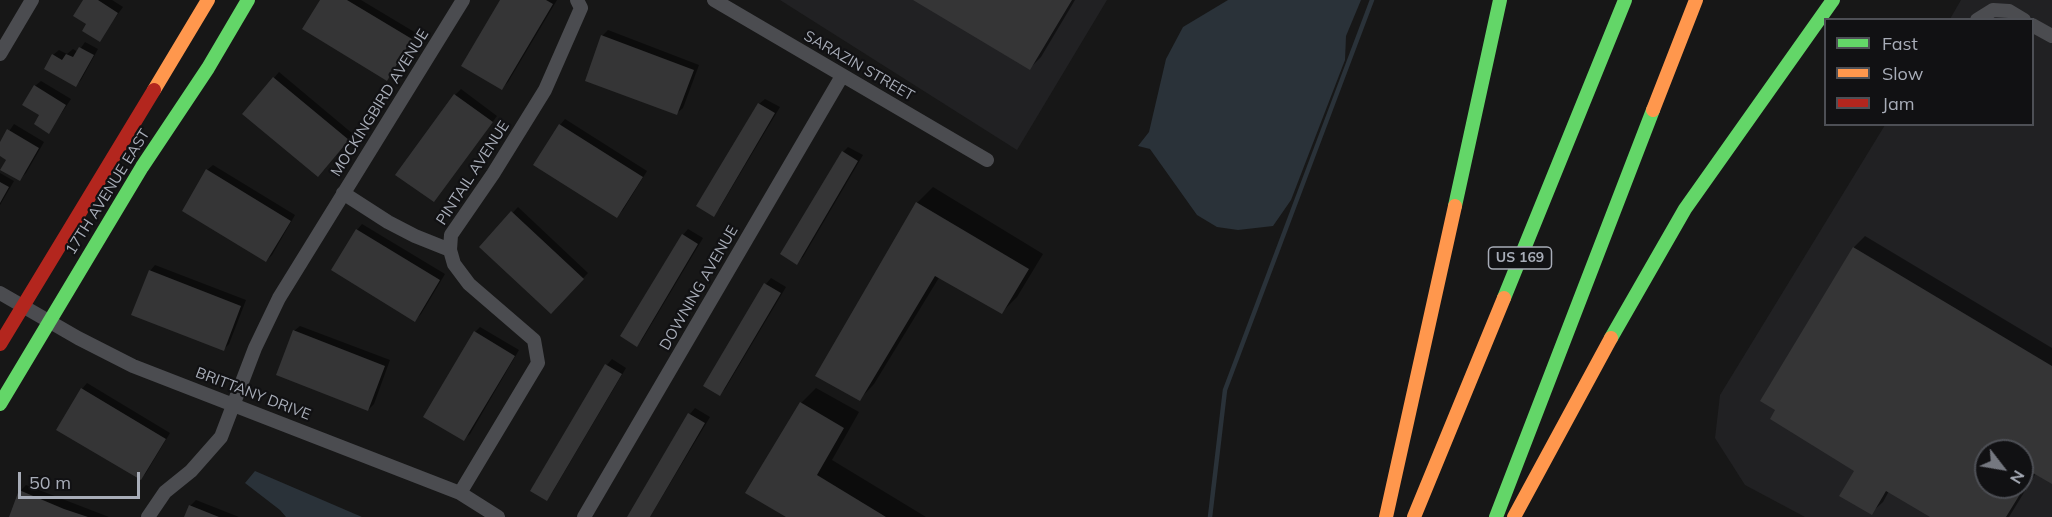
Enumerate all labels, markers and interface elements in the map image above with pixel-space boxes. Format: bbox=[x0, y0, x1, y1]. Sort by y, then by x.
legend bbox=[1824, 18, 2034, 126]
street label: MOCKINGBIRD AVENUE bbox=[327, 26, 433, 180]
street label: SARAZIN STREET bbox=[801, 27, 917, 105]
text: Fast bbox=[1882, 32, 1918, 55]
text: Slow bbox=[1882, 62, 1923, 85]
text: Jam bbox=[1882, 92, 1915, 115]
street label: PINTAIL AVENUE bbox=[433, 118, 513, 228]
street label: 17TH AVENUE EAST bbox=[62, 126, 154, 258]
street label: DOWNING AVENUE bbox=[656, 223, 742, 353]
road number: US 169 bbox=[1488, 247, 1552, 269]
street label: BRITTANY DRIVE bbox=[193, 364, 313, 424]
north arrow bbox=[1974, 439, 2034, 499]
scale bar bbox=[21, 460, 142, 498]
text: N bbox=[2006, 467, 2029, 488]
text: 50 m bbox=[29, 471, 71, 494]

